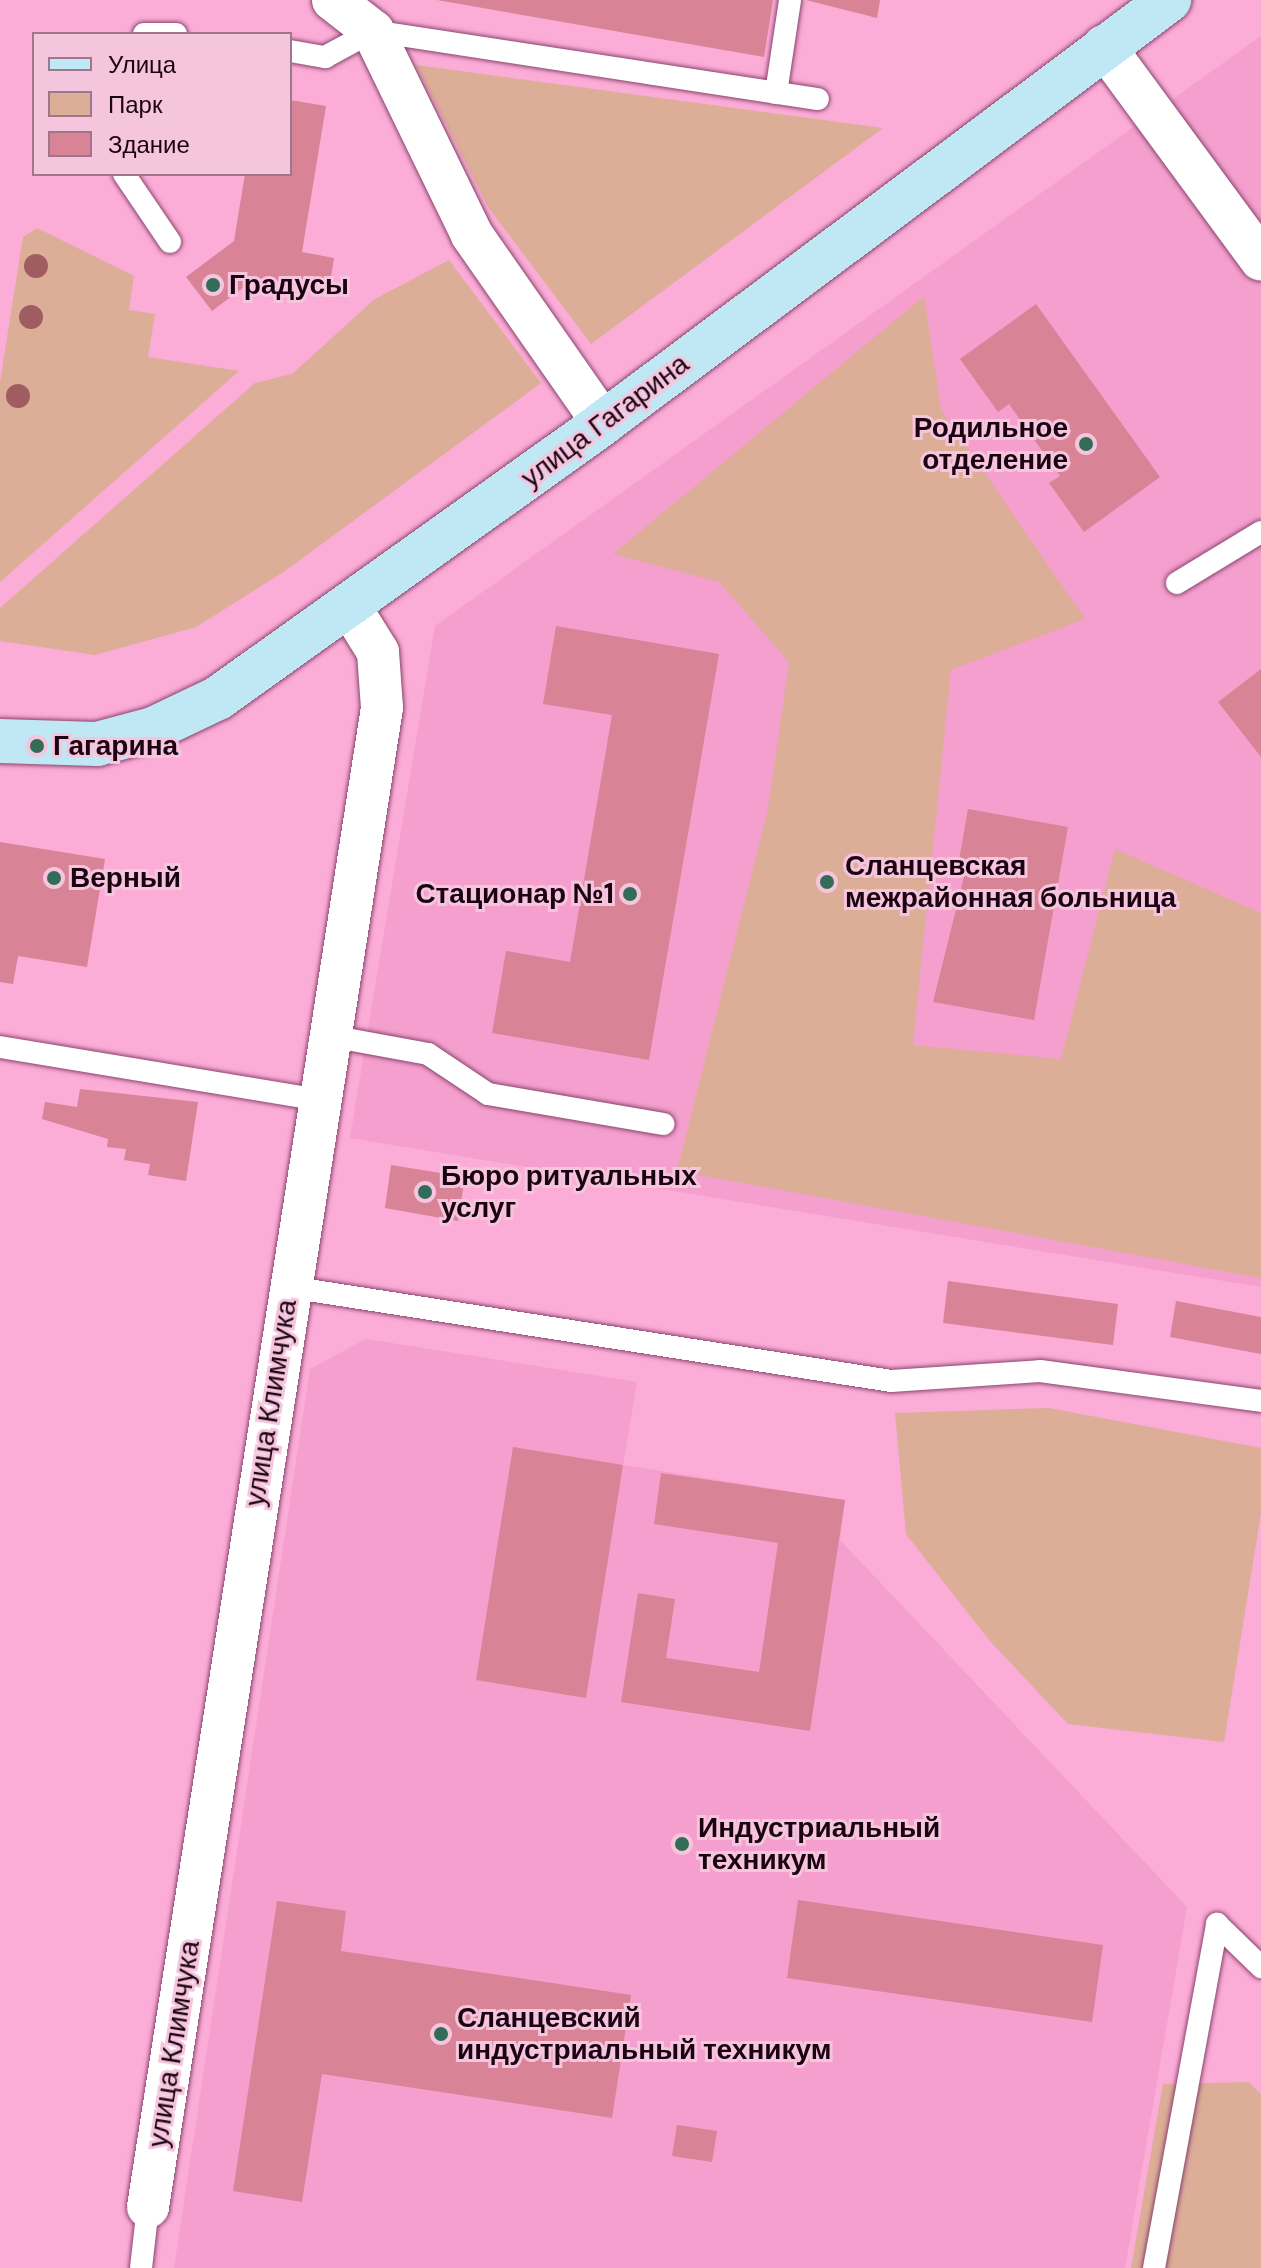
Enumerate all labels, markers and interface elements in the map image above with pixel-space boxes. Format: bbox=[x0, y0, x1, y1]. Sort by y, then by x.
legend bbox=[32, 32, 292, 176]
text: Улица bbox=[108, 49, 176, 80]
text: Парк bbox=[108, 89, 162, 120]
text: Здание bbox=[108, 129, 190, 160]
place label: Градусы bbox=[229, 268, 349, 302]
marker: Градусы bbox=[204, 276, 222, 294]
street label: улица Гагарина bbox=[515, 347, 695, 495]
place label: Родильное отделение bbox=[914, 411, 1068, 477]
marker: Родильное отделение bbox=[1075, 433, 1097, 455]
place label: Гагарина bbox=[53, 729, 178, 763]
marker: Гагарина bbox=[28, 737, 46, 755]
place label: Сланцевская межрайонная больница bbox=[845, 849, 1176, 915]
place label: Верный bbox=[70, 861, 181, 895]
marker: Верный bbox=[45, 869, 63, 887]
marker: Сланцевская межрайонная больница bbox=[816, 871, 838, 893]
place label: Стационар №1 bbox=[415, 877, 614, 911]
marker: Стационар №1 bbox=[621, 885, 639, 903]
place label: Бюро ритуальных услуг bbox=[441, 1159, 697, 1225]
marker: Бюро ритуальных услуг bbox=[416, 1183, 434, 1201]
street label: улица Климчука bbox=[238, 1297, 304, 1509]
place label: Индустриальный техникум bbox=[698, 1811, 940, 1877]
marker: Индустриальный техникум bbox=[673, 1835, 691, 1853]
street label: улица Климчука bbox=[141, 1938, 207, 2150]
place label: Сланцевский индустриальный техникум bbox=[457, 2001, 831, 2067]
marker: Сланцевский индустриальный техникум bbox=[432, 2025, 450, 2043]

